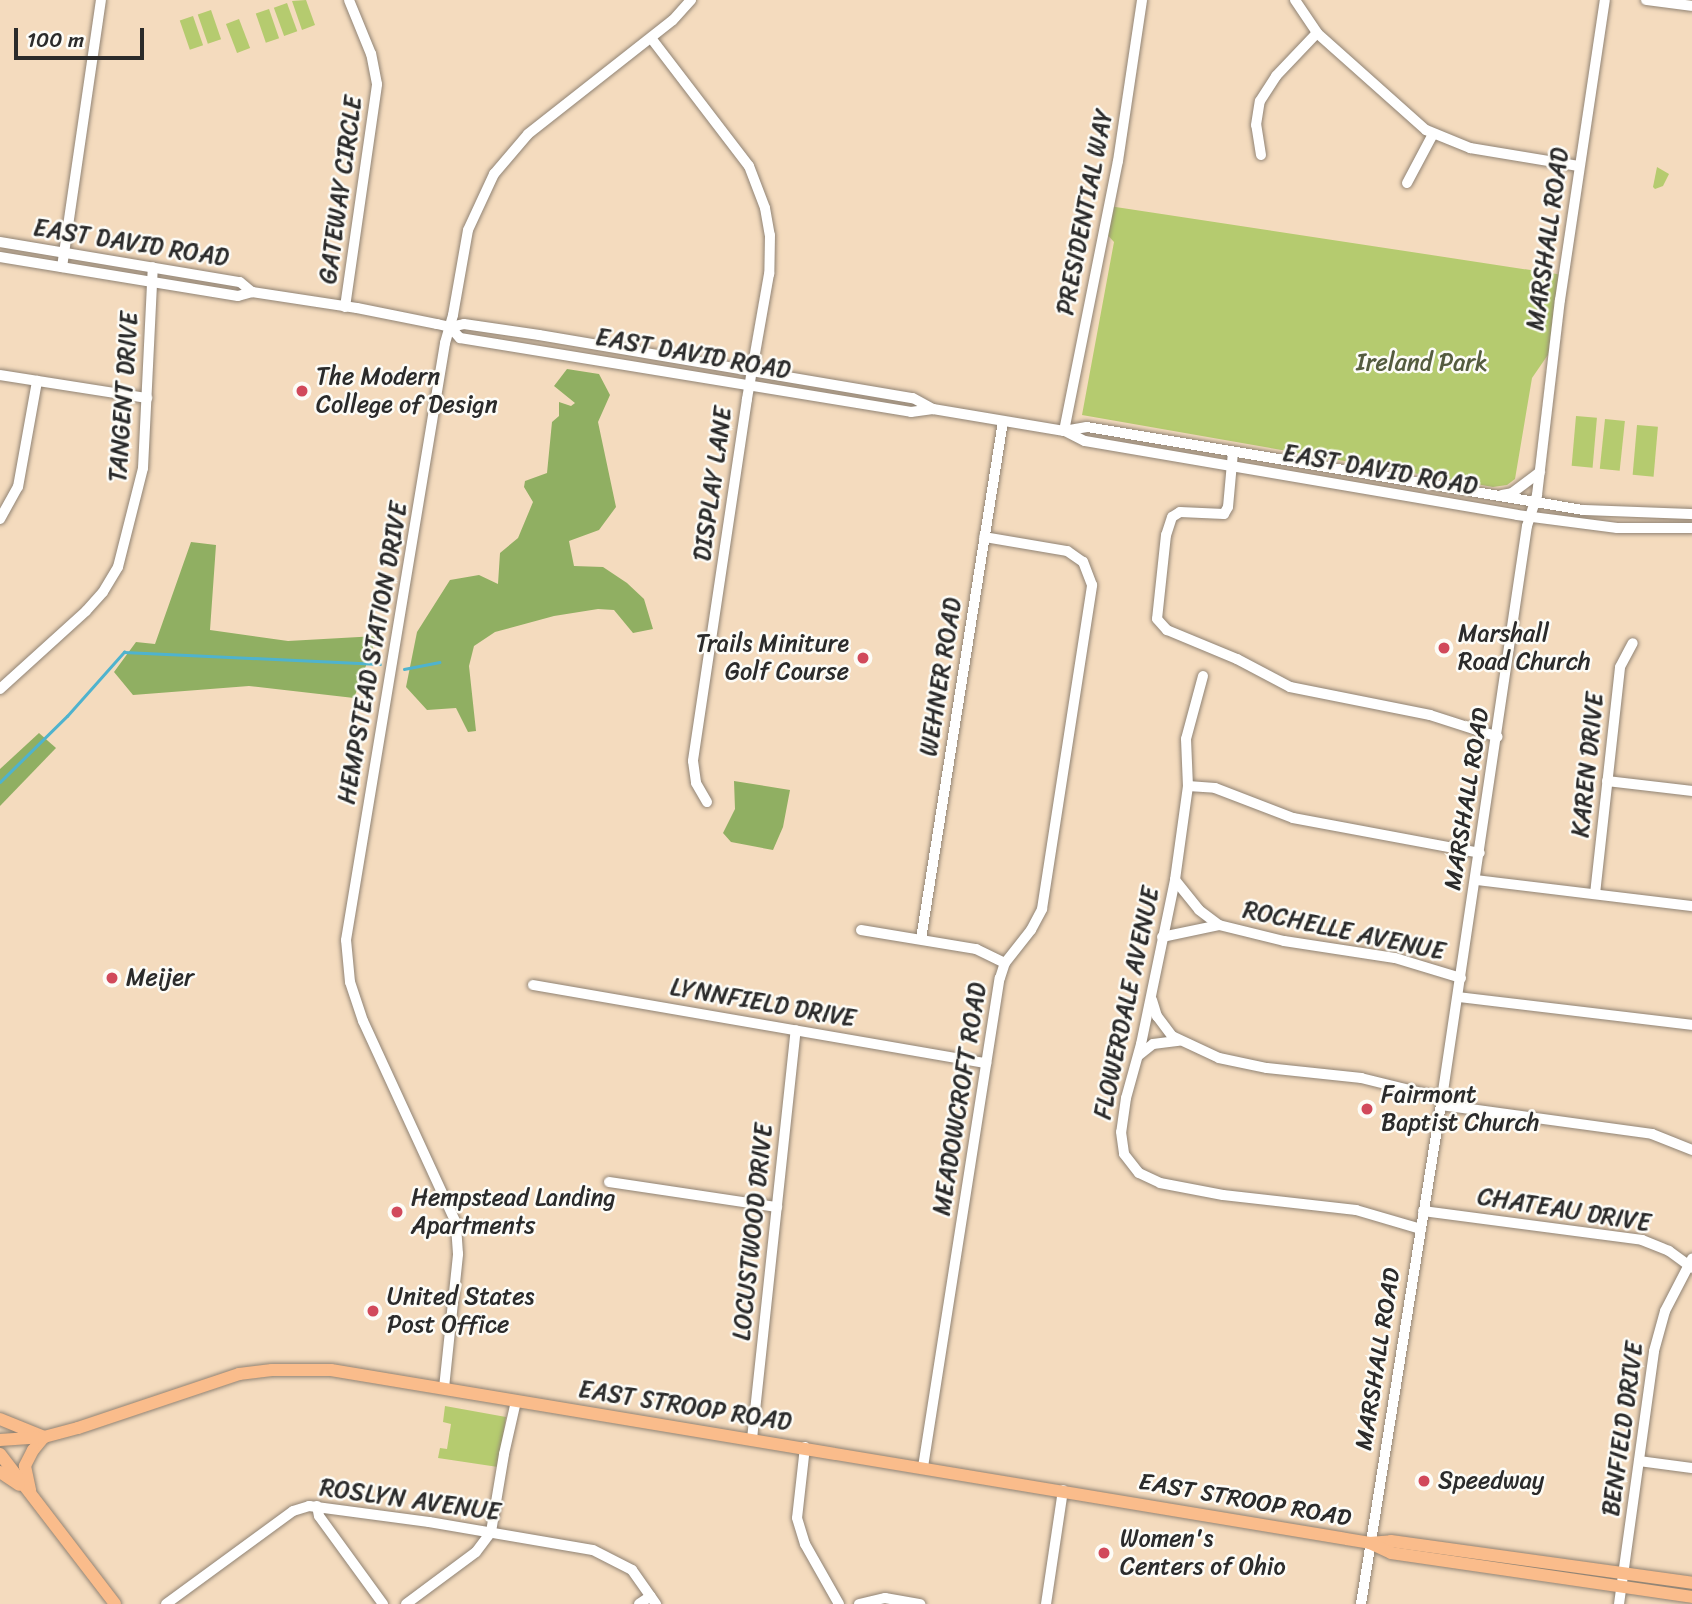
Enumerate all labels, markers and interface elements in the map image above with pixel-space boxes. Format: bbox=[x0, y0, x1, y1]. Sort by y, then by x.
scale bar bbox=[18, 14, 147, 58]
text: 100 m bbox=[27, 21, 84, 59]
street label: GATEWAY CIRCLE bbox=[314, 94, 368, 286]
street label: PRESIDENTIAL WAY bbox=[1051, 108, 1119, 316]
street label: MARSHALL ROAD bbox=[1521, 146, 1575, 332]
street label: EAST DAVID ROAD bbox=[32, 213, 230, 273]
street label: TANGENT DRIVE bbox=[104, 310, 144, 484]
street label: EAST DAVID ROAD bbox=[594, 323, 792, 385]
park label: Ireland Park bbox=[1356, 349, 1488, 377]
place label: The Modern College of Design bbox=[316, 363, 498, 419]
marker: The Modern College of Design bbox=[294, 383, 310, 399]
street label: DISPLAY LANE bbox=[688, 405, 738, 563]
street label: EAST DAVID ROAD bbox=[1281, 439, 1479, 501]
street label: HEMPSTEAD STATION DRIVE bbox=[332, 500, 414, 806]
street label: WEHNER ROAD bbox=[914, 596, 968, 758]
place label: Marshall Road Church bbox=[1458, 620, 1591, 676]
place label: Trails Miniture Golf Course bbox=[695, 630, 849, 686]
marker: Marshall Road Church bbox=[1436, 640, 1452, 656]
marker: Trails Miniture Golf Course bbox=[855, 650, 871, 666]
street label: KAREN DRIVE bbox=[1566, 690, 1610, 840]
street label: MARSHALL ROAD bbox=[1438, 706, 1496, 892]
street label: FLOWERDALE AVENUE bbox=[1088, 885, 1166, 1121]
street label: ROCHELLE AVENUE bbox=[1240, 896, 1448, 966]
place label: Meijer bbox=[126, 964, 194, 992]
marker: Meijer bbox=[104, 970, 120, 986]
street label: LYNNFIELD DRIVE bbox=[666, 972, 860, 1034]
street label: MEADOWCROFT ROAD bbox=[927, 980, 993, 1218]
place label: Fairmont Baptist Church bbox=[1381, 1081, 1539, 1137]
marker: Fairmont Baptist Church bbox=[1359, 1101, 1375, 1117]
street label: LOCUSTWOOD DRIVE bbox=[727, 1121, 779, 1343]
street label: CHATEAU DRIVE bbox=[1475, 1182, 1653, 1238]
place label: Hempstead Landing Apartments bbox=[411, 1184, 616, 1240]
marker: Hempstead Landing Apartments bbox=[389, 1204, 405, 1220]
street label: MARSHALL ROAD bbox=[1349, 1266, 1407, 1452]
place label: United States Post Office bbox=[387, 1283, 534, 1339]
marker: United States Post Office bbox=[365, 1303, 381, 1319]
street label: BENFIELD DRIVE bbox=[1597, 1340, 1649, 1518]
street label: EAST STROOP ROAD bbox=[576, 1375, 794, 1437]
street label: EAST STROOP ROAD bbox=[1136, 1467, 1354, 1533]
place label: Speedway bbox=[1438, 1467, 1544, 1495]
street label: ROSLYN AVENUE bbox=[318, 1473, 502, 1527]
marker: Speedway bbox=[1416, 1473, 1432, 1489]
place label: Women's Centers of Ohio bbox=[1120, 1525, 1286, 1581]
marker: Women's Centers of Ohio bbox=[1094, 1543, 1114, 1563]

